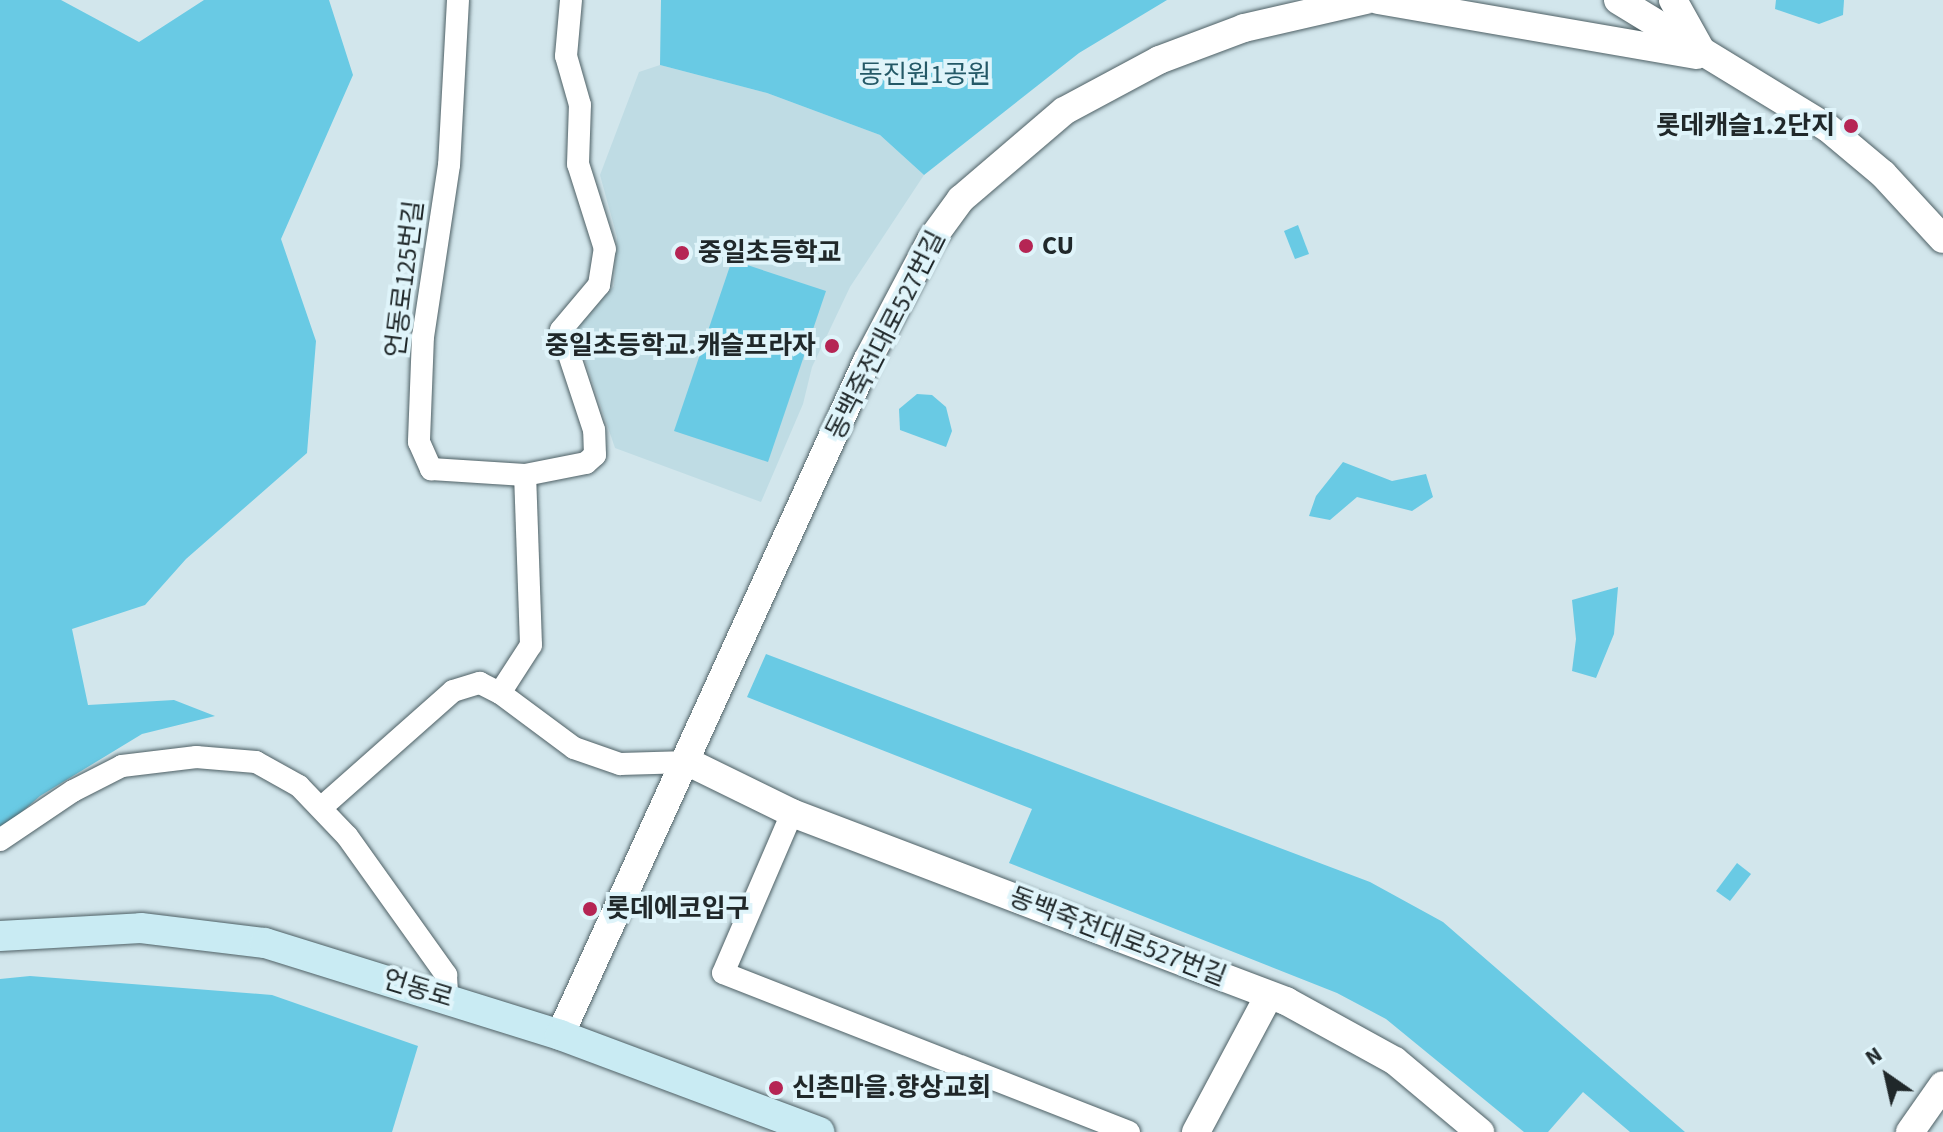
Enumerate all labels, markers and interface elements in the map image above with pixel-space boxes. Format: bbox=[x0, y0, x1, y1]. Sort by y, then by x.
park label: 동진원1공원 bbox=[859, 59, 991, 91]
place label: 롯데캐슬1.2단지 bbox=[1656, 110, 1835, 142]
marker: 롯데캐슬1.2단지 bbox=[1842, 117, 1860, 135]
street label: 언동로125번길 bbox=[380, 199, 430, 359]
street label: 동백죽전대로527번길 bbox=[820, 225, 952, 445]
place label: CU bbox=[1042, 230, 1074, 262]
place label: 중일초등학교 bbox=[698, 237, 842, 269]
marker: CU bbox=[1017, 237, 1035, 255]
marker: 중일초등학교 bbox=[673, 244, 691, 262]
place label: 중일초등학교.캐슬프라자 bbox=[545, 330, 816, 362]
marker: 중일초등학교.캐슬프라자 bbox=[823, 337, 841, 355]
street label: 동백죽전대로527번길 bbox=[1005, 881, 1231, 993]
place label: 롯데에코입구 bbox=[606, 893, 750, 925]
marker: 롯데에코입구 bbox=[581, 900, 599, 918]
street label: 언동로 bbox=[379, 964, 457, 1014]
north arrow bbox=[1847, 1036, 1927, 1116]
text: N bbox=[1859, 1039, 1889, 1073]
place label: 신촌마을.향상교회 bbox=[792, 1072, 991, 1104]
marker: 신촌마을.향상교회 bbox=[767, 1079, 785, 1097]

